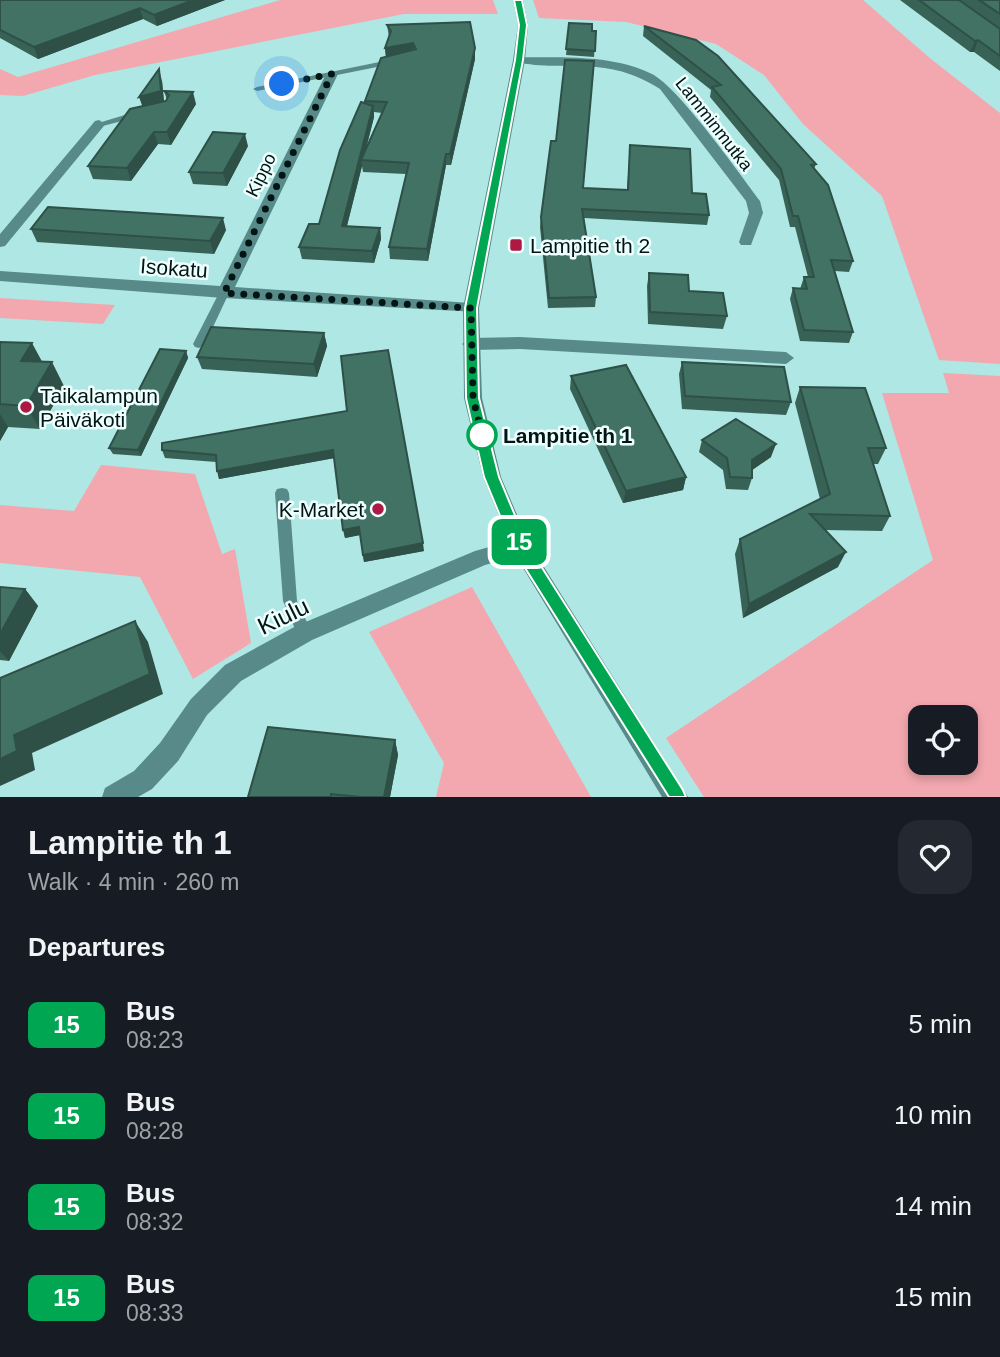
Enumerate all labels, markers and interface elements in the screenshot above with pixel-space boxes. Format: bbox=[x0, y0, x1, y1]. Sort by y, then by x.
your location bbox=[264, 66, 299, 101]
street label: Lamminmutka bbox=[671, 73, 757, 175]
street label: Kippo bbox=[242, 150, 280, 200]
place label: Lampitie th 2 bbox=[530, 234, 650, 257]
marker: Lampitie th 2 bbox=[508, 237, 524, 253]
street label: Isokatu bbox=[139, 254, 209, 282]
place label: Taikalampun Päiväkoti bbox=[40, 384, 158, 431]
marker: Taikalampun Päiväkoti bbox=[18, 399, 34, 415]
marker: Lampitie th 1 bbox=[467, 420, 497, 450]
place label: Lampitie th 1 bbox=[503, 424, 633, 447]
place label: K-Market bbox=[279, 498, 364, 521]
marker: K-Market bbox=[370, 501, 386, 517]
line badge: 15 bbox=[488, 519, 550, 565]
text: 15 bbox=[506, 528, 532, 555]
street label: Kiulu bbox=[253, 592, 313, 640]
map controls bbox=[908, 705, 978, 775]
button: locate bbox=[908, 705, 978, 775]
button: heart bbox=[898, 820, 972, 894]
text: Lampitie th 1 bbox=[28, 824, 232, 861]
text: Walk · 4 min · 260 m bbox=[28, 869, 239, 895]
text: Departures bbox=[28, 932, 165, 962]
text: Bus bbox=[126, 996, 175, 1026]
text: 5 min bbox=[908, 1009, 972, 1039]
text: 15 bbox=[53, 1011, 80, 1038]
text: 08:23 bbox=[126, 1027, 184, 1053]
text: Bus bbox=[126, 1087, 175, 1117]
text: 10 min bbox=[894, 1100, 972, 1130]
text: 15 bbox=[53, 1102, 80, 1129]
text: 08:28 bbox=[126, 1118, 184, 1144]
text: Bus bbox=[126, 1178, 175, 1208]
text: 14 min bbox=[894, 1191, 972, 1221]
text: 15 bbox=[53, 1193, 80, 1220]
text: 08:32 bbox=[126, 1209, 184, 1235]
text: Bus bbox=[126, 1269, 175, 1299]
text: 15 min bbox=[894, 1282, 972, 1312]
text: 15 bbox=[53, 1284, 80, 1311]
text: 08:33 bbox=[126, 1300, 184, 1326]

